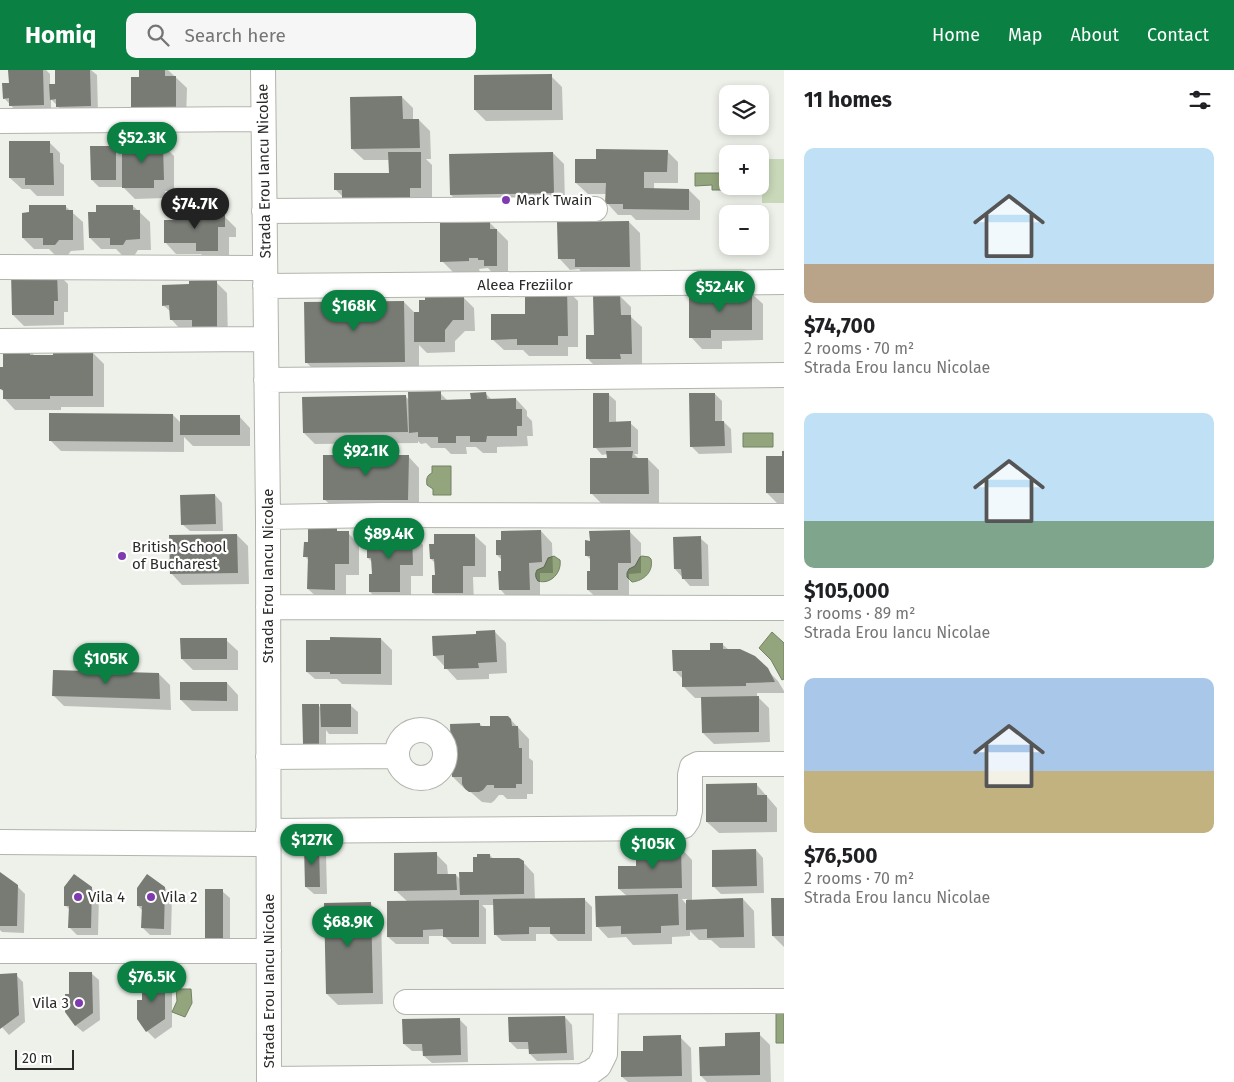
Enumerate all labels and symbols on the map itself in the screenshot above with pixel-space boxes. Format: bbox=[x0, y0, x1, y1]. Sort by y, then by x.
street label: Strada Erou Iancu Nicolae bbox=[253, 84, 275, 258]
pin: $52.3K bbox=[101, 122, 183, 164]
pin: $74.7K bbox=[154, 188, 236, 230]
place label: Mark Twain bbox=[516, 191, 592, 209]
marker: Mark Twain bbox=[500, 194, 512, 206]
pin: $52.4K bbox=[679, 270, 761, 313]
street label: Aleea Freziilor bbox=[477, 276, 573, 294]
pin: $168K bbox=[319, 290, 389, 332]
pin: $92.1K bbox=[325, 434, 407, 477]
street label: Strada Erou Iancu Nicolae bbox=[259, 489, 277, 663]
pin: $89.4K bbox=[348, 518, 430, 560]
place label: British School of Bucharest bbox=[132, 538, 227, 573]
marker: British School of Bucharest bbox=[116, 550, 128, 562]
pin: $105K bbox=[71, 642, 141, 685]
pin: $127K bbox=[277, 824, 347, 866]
pin: $105K bbox=[618, 828, 688, 870]
place label: Vila 4 bbox=[88, 888, 125, 906]
place label: Vila 2 bbox=[161, 888, 197, 906]
marker: Vila 4 bbox=[72, 891, 84, 903]
marker: Vila 2 bbox=[145, 891, 157, 903]
street label: Strada Erou Iancu Nicolae bbox=[260, 894, 278, 1068]
pin: $68.9K bbox=[307, 906, 389, 948]
pin: $76.5K bbox=[111, 960, 193, 1003]
place label: Vila 3 bbox=[32, 994, 69, 1012]
marker: Vila 3 bbox=[73, 997, 85, 1009]
scale bar bbox=[15, 1047, 74, 1070]

